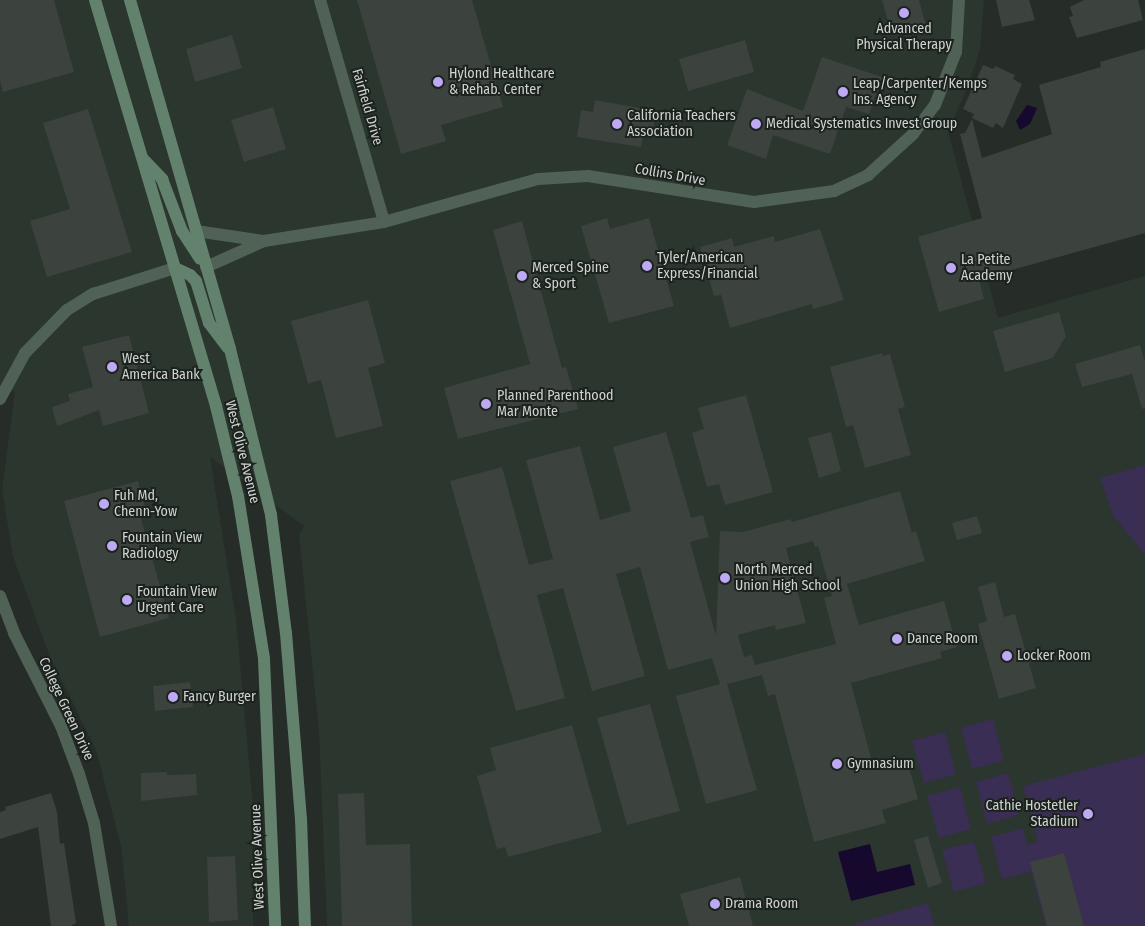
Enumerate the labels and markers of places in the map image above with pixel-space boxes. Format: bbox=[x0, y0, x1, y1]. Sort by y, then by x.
marker: Advanced Physical Therapy bbox=[898, 7, 910, 19]
place label: Advanced Physical Therapy bbox=[856, 21, 952, 54]
place label: Hylond Healthcare & Rehab. Center bbox=[449, 66, 555, 98]
marker: Hylond Healthcare & Rehab. Center bbox=[431, 75, 445, 89]
place label: Leap/Carpenter/Kemps Ins. Agency bbox=[853, 76, 987, 108]
marker: Leap/Carpenter/Kemps Ins. Agency bbox=[837, 86, 849, 98]
place label: California Teachers Association bbox=[627, 108, 736, 140]
place label: Medical Systematics Invest Group bbox=[766, 116, 957, 132]
marker: California Teachers Association bbox=[611, 118, 623, 130]
marker: Medical Systematics Invest Group bbox=[750, 118, 762, 130]
place label: Tyler/American Express/Financial bbox=[657, 250, 758, 282]
place label: La Petite Academy bbox=[961, 252, 1012, 284]
place label: Merced Spine & Sport bbox=[532, 260, 609, 292]
marker: Tyler/American Express/Financial bbox=[641, 260, 653, 272]
marker: La Petite Academy bbox=[945, 262, 957, 274]
marker: Merced Spine & Sport bbox=[516, 270, 528, 282]
place label: West America Bank bbox=[122, 351, 200, 384]
marker: West America Bank bbox=[106, 361, 118, 373]
place label: Planned Parenthood Mar Monte bbox=[497, 388, 614, 421]
marker: Planned Parenthood Mar Monte bbox=[479, 397, 493, 411]
place label: Fuh Md, Chenn-Yow bbox=[114, 488, 177, 520]
marker: Fuh Md, Chenn-Yow bbox=[98, 498, 110, 510]
place label: Fountain View Radiology bbox=[122, 530, 202, 562]
marker: Fountain View Radiology bbox=[106, 540, 118, 552]
place label: North Merced Union High School bbox=[735, 562, 840, 594]
marker: North Merced Union High School bbox=[719, 572, 731, 584]
place label: Fountain View Urgent Care bbox=[137, 584, 217, 616]
marker: Fountain View Urgent Care bbox=[121, 594, 133, 606]
place label: Dance Room bbox=[907, 631, 978, 647]
marker: Dance Room bbox=[891, 633, 903, 645]
place label: Locker Room bbox=[1017, 648, 1091, 664]
marker: Locker Room bbox=[1001, 650, 1013, 662]
place label: Fancy Burger bbox=[183, 689, 256, 705]
marker: Fancy Burger bbox=[167, 691, 179, 703]
place label: Gymnasium bbox=[847, 756, 914, 772]
marker: Gymnasium bbox=[831, 758, 843, 770]
place label: Cathie Hostetler Stadium bbox=[986, 798, 1078, 830]
marker: Cathie Hostetler Stadium bbox=[1082, 808, 1094, 820]
place label: Drama Room bbox=[725, 896, 798, 912]
marker: Drama Room bbox=[709, 898, 721, 910]

